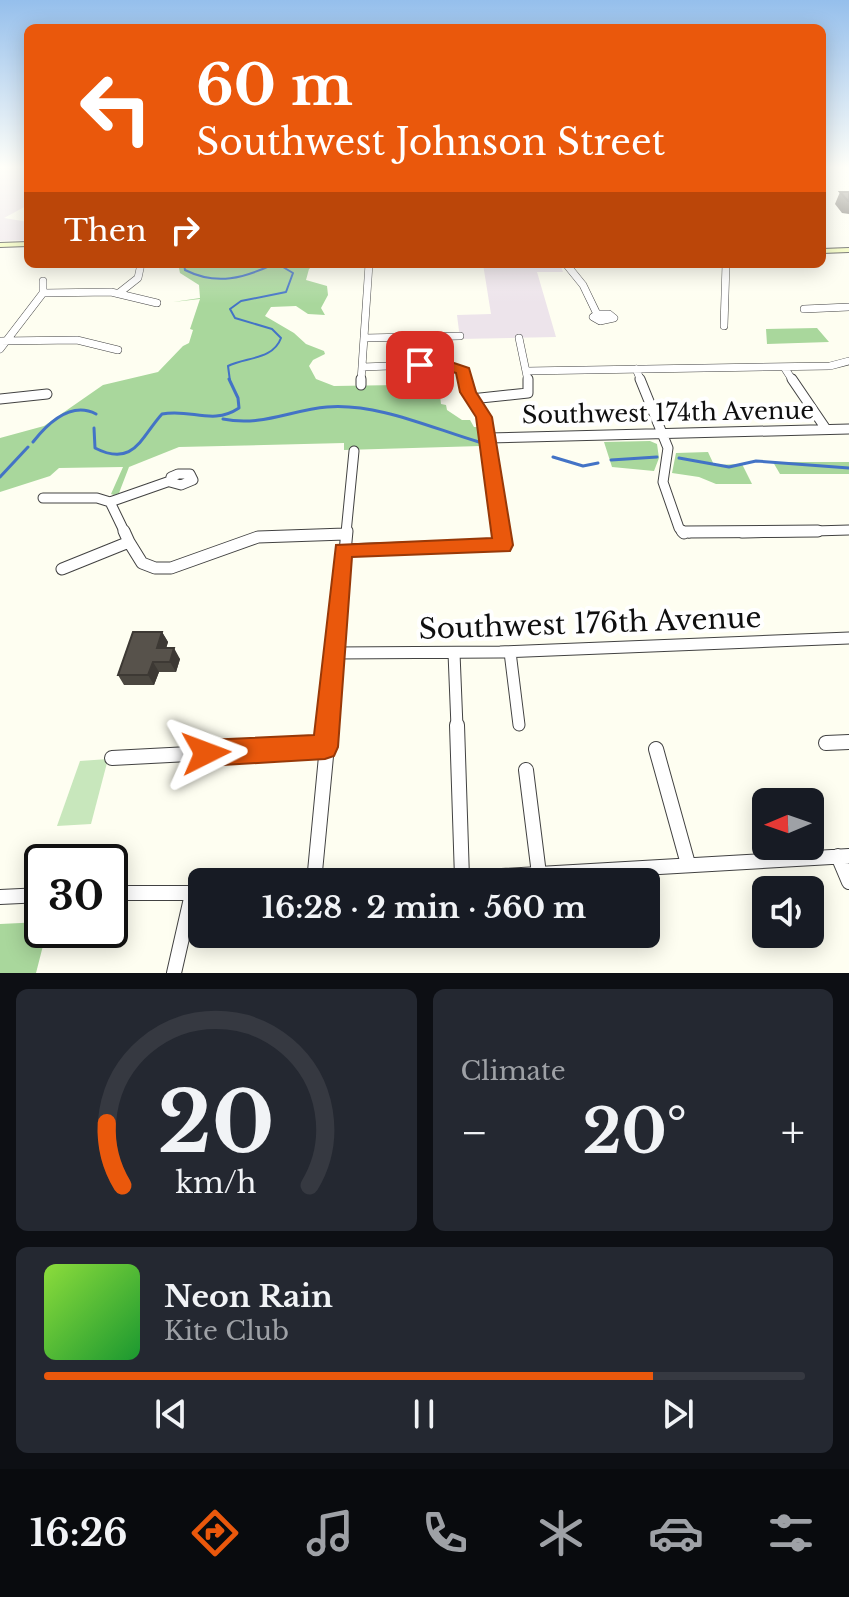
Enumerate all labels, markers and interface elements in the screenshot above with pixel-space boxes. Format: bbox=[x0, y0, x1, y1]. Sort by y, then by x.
text: 60 m bbox=[196, 51, 353, 120]
icon: left bbox=[64, 56, 168, 160]
text: Southwest Johnson Street bbox=[196, 120, 665, 165]
icon: right bbox=[163, 208, 207, 252]
text: Then bbox=[64, 212, 147, 249]
pin bbox=[386, 331, 454, 399]
icon: arrive bbox=[398, 343, 442, 387]
street label: Southwest 174th Avenue bbox=[522, 395, 814, 430]
street label: Southwest 176th Avenue bbox=[418, 600, 762, 647]
position arrow bbox=[164, 711, 248, 795]
north arrow bbox=[752, 788, 824, 860]
map controls bbox=[752, 788, 824, 948]
speed limit sign: 30 bbox=[24, 844, 128, 948]
button: sound bbox=[752, 876, 824, 948]
text: 16:28 · 2 min · 560 m bbox=[262, 889, 586, 926]
text: Climate bbox=[461, 1055, 566, 1087]
text: 20 bbox=[158, 1071, 275, 1174]
text: 20° bbox=[582, 1095, 687, 1169]
text: − bbox=[461, 1105, 488, 1160]
text: + bbox=[781, 1105, 805, 1160]
text: km/h bbox=[176, 1165, 257, 1201]
text: Neon Rain bbox=[164, 1278, 333, 1315]
text: Kite Club bbox=[164, 1315, 289, 1347]
icon: previous bbox=[149, 1392, 193, 1436]
icon: pause bbox=[402, 1392, 446, 1436]
icon: next bbox=[656, 1392, 700, 1436]
icon: directions bbox=[187, 1505, 243, 1561]
icon: music bbox=[302, 1505, 358, 1561]
icon: phone bbox=[417, 1505, 473, 1561]
icon: climate bbox=[533, 1505, 589, 1561]
icon: car bbox=[648, 1505, 704, 1561]
icon: filters bbox=[763, 1505, 819, 1561]
text: 16:26 bbox=[30, 1511, 128, 1556]

